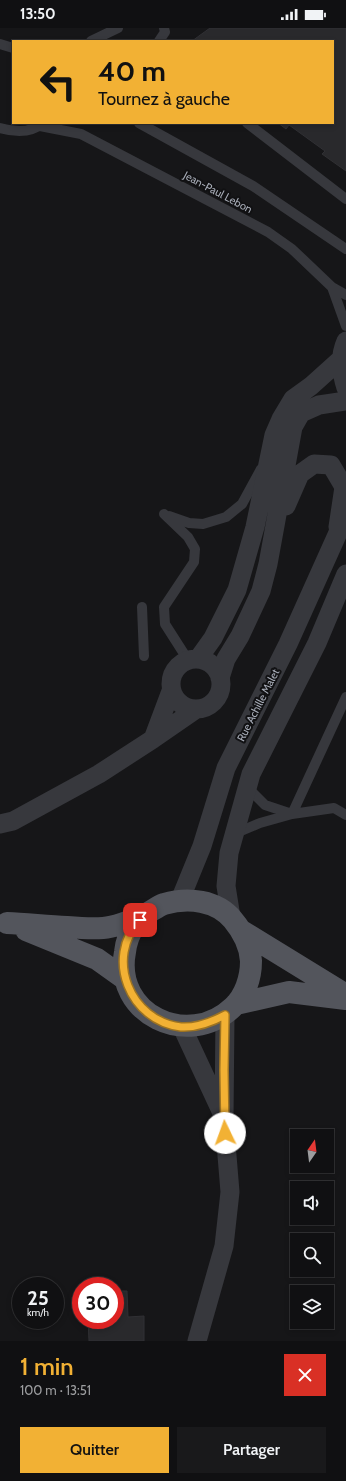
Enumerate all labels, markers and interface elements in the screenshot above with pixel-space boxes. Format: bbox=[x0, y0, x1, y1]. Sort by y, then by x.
text: 13:50 bbox=[20, 5, 56, 23]
text: 40 m bbox=[98, 54, 166, 88]
icon: left bbox=[32, 56, 84, 108]
text: Tournez à gauche bbox=[98, 88, 230, 110]
street label: Jean-Paul Lebon bbox=[180, 168, 255, 216]
street label: Rue Achille Malet bbox=[234, 666, 282, 744]
pin bbox=[123, 903, 157, 937]
icon: arrive bbox=[129, 909, 151, 931]
position arrow bbox=[204, 1112, 246, 1154]
north arrow bbox=[290, 1129, 334, 1173]
map controls bbox=[290, 1129, 334, 1329]
button: sound bbox=[290, 1181, 334, 1225]
button: search bbox=[290, 1233, 334, 1277]
speed limit sign: 30 bbox=[72, 1277, 124, 1329]
button: layers bbox=[290, 1285, 334, 1329]
text: 25 bbox=[27, 1286, 49, 1310]
text: km/h bbox=[27, 1306, 49, 1319]
text: 1 min bbox=[20, 1352, 74, 1381]
button: close bbox=[284, 1354, 326, 1396]
text: 100 m · 13:51 bbox=[20, 1382, 91, 1398]
button: Quitter bbox=[20, 1427, 169, 1473]
button: Partager bbox=[177, 1427, 326, 1473]

